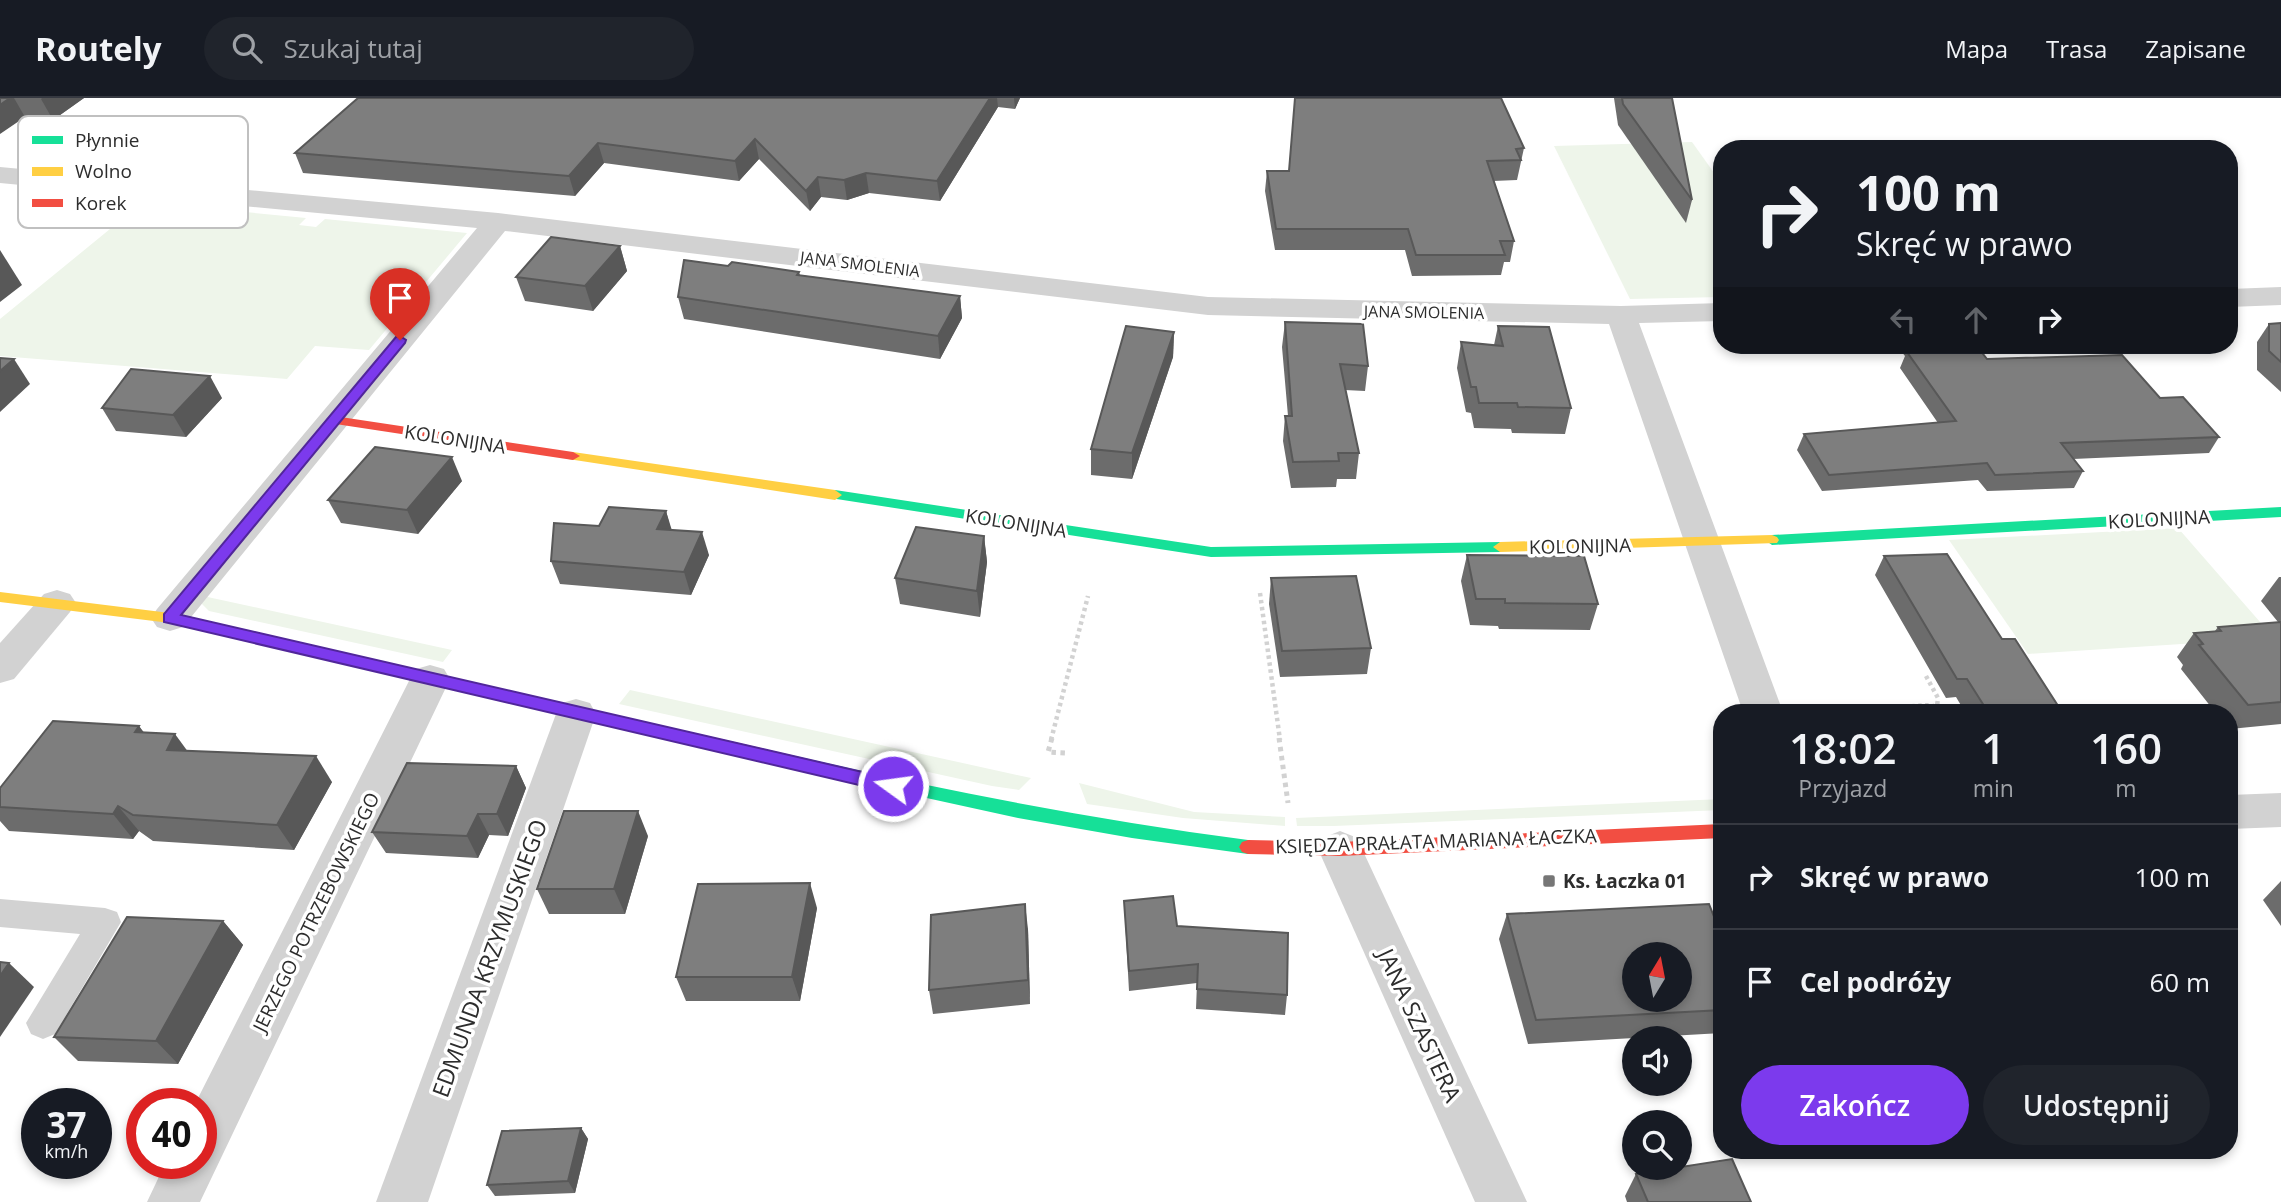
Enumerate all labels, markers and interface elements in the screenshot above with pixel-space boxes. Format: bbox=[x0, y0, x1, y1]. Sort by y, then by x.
search box bbox=[204, 17, 694, 80]
text: Routely bbox=[35, 26, 162, 71]
icon: search bbox=[228, 29, 266, 67]
text: Szukaj tutaj bbox=[284, 30, 423, 66]
text: Mapa bbox=[1945, 32, 2008, 65]
text: Trasa bbox=[2046, 32, 2107, 65]
text: Zapisane bbox=[2145, 32, 2246, 65]
legend bbox=[18, 116, 248, 228]
text: Płynnie bbox=[75, 127, 140, 153]
text: Wolno bbox=[75, 158, 132, 184]
text: 100 m bbox=[1856, 159, 2001, 225]
icon: right bbox=[1741, 168, 1832, 259]
text: Korek bbox=[75, 190, 126, 216]
text: Skręć w prawo bbox=[1856, 222, 2073, 265]
street label: JANA SMOLENIA bbox=[797, 246, 922, 282]
pin bbox=[370, 268, 430, 340]
icon: arrive bbox=[381, 279, 419, 317]
street label: JANA SMOLENIA bbox=[1362, 300, 1485, 324]
icon: left bbox=[1884, 301, 1922, 339]
icon: ahead bbox=[1957, 301, 1995, 339]
icon: right bbox=[2030, 301, 2068, 339]
street label: KOLONIJNA bbox=[403, 418, 507, 460]
street label: KOLONIJNA bbox=[964, 502, 1068, 544]
street label: KOLONIJNA bbox=[2107, 503, 2211, 535]
street label: KOLONIJNA bbox=[1529, 532, 1631, 560]
text: 18:02 bbox=[1789, 719, 1897, 776]
text: 1 bbox=[1981, 719, 2005, 776]
text: 160 bbox=[2090, 719, 2162, 776]
position arrow bbox=[856, 749, 930, 823]
text: Przyjazd bbox=[1798, 772, 1887, 804]
text: min bbox=[1973, 772, 2014, 804]
text: m bbox=[2115, 772, 2137, 804]
street label: JERZEGO POTRZEBOWSKIEGO bbox=[246, 788, 385, 1038]
street label: EDMUNDA KRZYMUSKIEGO bbox=[424, 815, 554, 1101]
street label: KSIĘDZA PRAŁATA MARIANA ŁACZKA bbox=[1275, 822, 1597, 860]
icon: right bbox=[1741, 858, 1779, 896]
text: Skręć w prawo bbox=[1800, 859, 1989, 895]
text: 100 m bbox=[2135, 859, 2210, 895]
place label: Ks. Łaczka 01 bbox=[1563, 868, 1687, 894]
marker: Ks. Łaczka 01 bbox=[1541, 873, 1557, 889]
street label: JANA SZASTERA bbox=[1370, 941, 1470, 1107]
north arrow bbox=[1622, 942, 1692, 1012]
map controls bbox=[1622, 942, 1692, 1180]
icon: arrive bbox=[1741, 963, 1779, 1001]
text: Cel podróży bbox=[1800, 964, 1951, 1000]
text: 60 m bbox=[2149, 964, 2210, 1000]
button: sound bbox=[1622, 1026, 1692, 1096]
button: Zakończ bbox=[1741, 1065, 1969, 1145]
button: Udostępnij bbox=[1983, 1065, 2210, 1145]
speed limit sign: 40 bbox=[126, 1088, 217, 1179]
text: 37 bbox=[46, 1101, 87, 1148]
button: search bbox=[1622, 1110, 1692, 1180]
text: km/h bbox=[45, 1139, 88, 1163]

